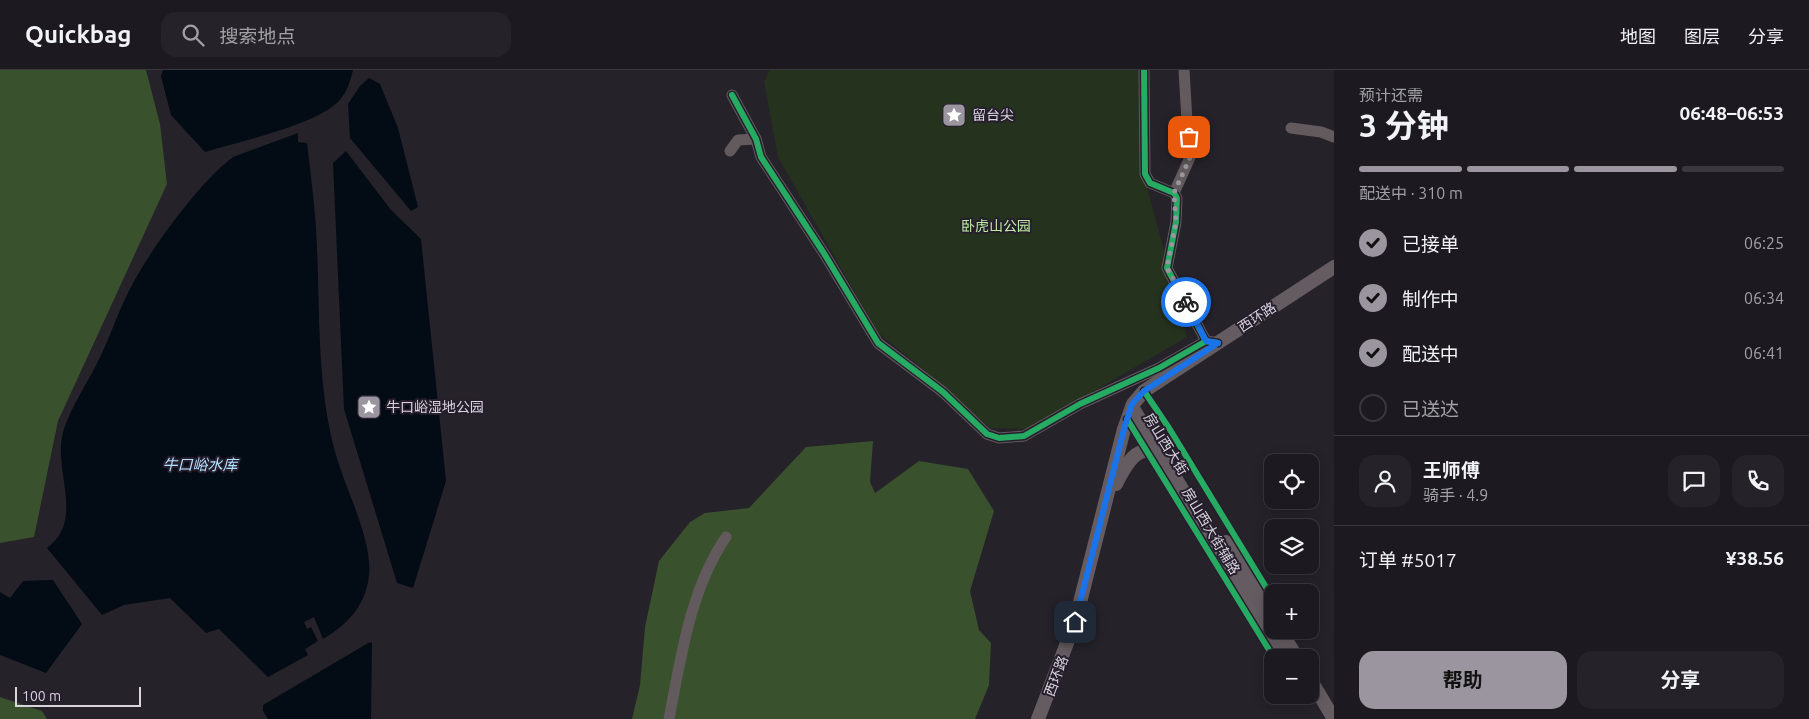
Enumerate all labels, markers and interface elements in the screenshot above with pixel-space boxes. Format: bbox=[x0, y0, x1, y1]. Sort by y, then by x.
search box bbox=[161, 12, 511, 57]
text: Quickbag bbox=[25, 21, 131, 48]
icon: search bbox=[179, 21, 207, 49]
text: 搜索地点 bbox=[219, 25, 295, 47]
text: 地图 bbox=[1620, 26, 1656, 46]
text: 图层 bbox=[1684, 26, 1720, 46]
text: 分享 bbox=[1748, 26, 1784, 46]
text: 预计还需 bbox=[1359, 86, 1423, 104]
place icon: 留台尖 bbox=[941, 102, 967, 128]
text: 06:48–06:53 bbox=[1679, 102, 1784, 124]
place label: 留台尖 bbox=[972, 107, 1014, 123]
text: 3 分钟 bbox=[1359, 107, 1449, 143]
pin bbox=[1168, 116, 1210, 158]
icon: bag bbox=[1175, 123, 1203, 151]
text: 配送中 · 310 m bbox=[1359, 184, 1463, 202]
park label: 卧虎山公园 bbox=[961, 218, 1031, 234]
icon: check bbox=[1359, 229, 1387, 257]
text: 已接单 bbox=[1402, 233, 1459, 255]
text: 06:25 bbox=[1744, 234, 1784, 252]
courier bbox=[1161, 277, 1211, 327]
icon: check bbox=[1359, 284, 1387, 312]
icon: bike bbox=[1172, 288, 1200, 316]
text: 制作中 bbox=[1402, 288, 1459, 310]
text: 06:34 bbox=[1744, 289, 1784, 307]
street label: 西环路 bbox=[1235, 299, 1279, 335]
icon: check bbox=[1359, 339, 1387, 367]
text: 配送中 bbox=[1402, 343, 1459, 365]
text: 06:41 bbox=[1744, 344, 1784, 362]
place icon: 牛口峪湿地公园 bbox=[356, 394, 382, 420]
text: 已送达 bbox=[1402, 398, 1459, 420]
place label: 牛口峪湿地公园 bbox=[386, 399, 484, 415]
street label: 房山西大街 bbox=[1141, 410, 1191, 478]
map controls bbox=[1264, 454, 1319, 704]
button: locate bbox=[1264, 454, 1319, 509]
button: person bbox=[1359, 455, 1411, 507]
button: chat bbox=[1668, 455, 1720, 507]
button: phone bbox=[1732, 455, 1784, 507]
water label: 牛口峪水库 bbox=[162, 456, 240, 473]
text: 王师傅 bbox=[1423, 459, 1480, 481]
street label: 房山西大街辅路 bbox=[1179, 485, 1243, 577]
text: 骑手 · 4.9 bbox=[1423, 486, 1488, 504]
button: layers bbox=[1264, 519, 1319, 574]
text: ¥38.56 bbox=[1726, 547, 1784, 569]
text: 订单 #5017 bbox=[1359, 549, 1457, 571]
button: + bbox=[1264, 584, 1319, 639]
pin bbox=[1054, 601, 1096, 643]
icon: home bbox=[1061, 608, 1089, 636]
button: − bbox=[1264, 649, 1319, 704]
button: 帮助 bbox=[1359, 651, 1567, 709]
button: 分享 bbox=[1577, 651, 1784, 709]
street label: 西环路 bbox=[1041, 654, 1071, 698]
scale bar bbox=[15, 684, 141, 707]
text: 100 m bbox=[22, 688, 61, 704]

